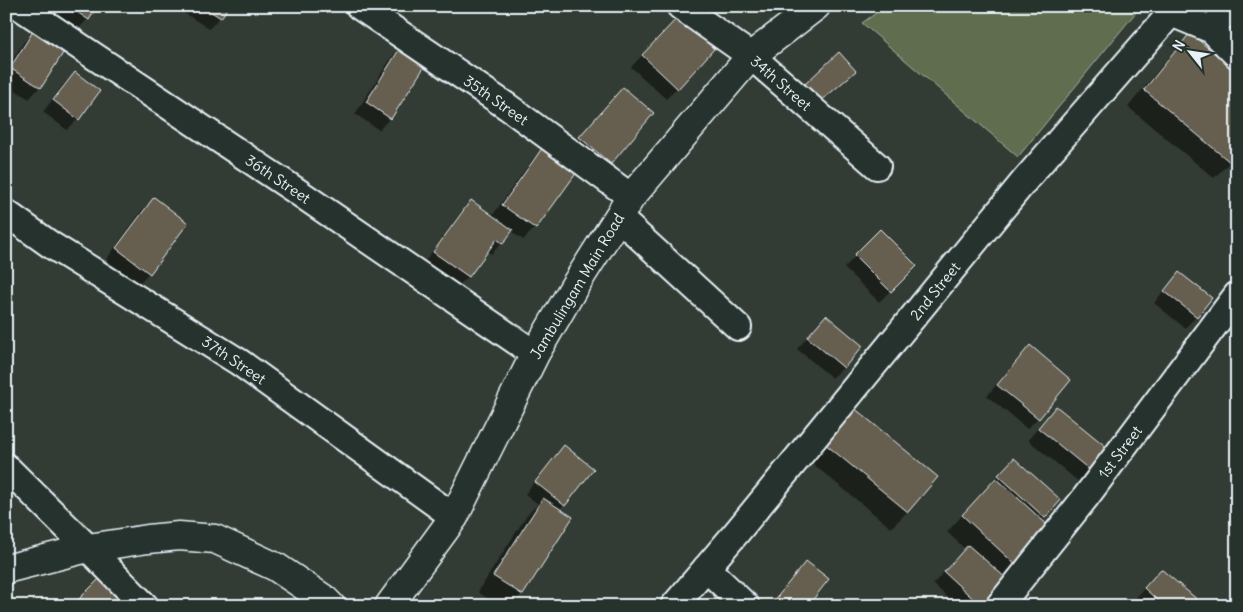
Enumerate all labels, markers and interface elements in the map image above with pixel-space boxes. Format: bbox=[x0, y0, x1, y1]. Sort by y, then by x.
north arrow bbox=[1166, 28, 1216, 78]
text: N bbox=[1169, 37, 1189, 54]
street label: 34th Street bbox=[747, 51, 815, 115]
street label: 35th Street bbox=[460, 71, 532, 129]
street label: 36th Street bbox=[242, 150, 314, 208]
street label: Jambulingam Main Road bbox=[526, 209, 628, 362]
street label: 2nd Street bbox=[906, 258, 964, 324]
street label: 37th Street bbox=[198, 332, 270, 388]
street label: 1st Street bbox=[1094, 422, 1146, 482]

